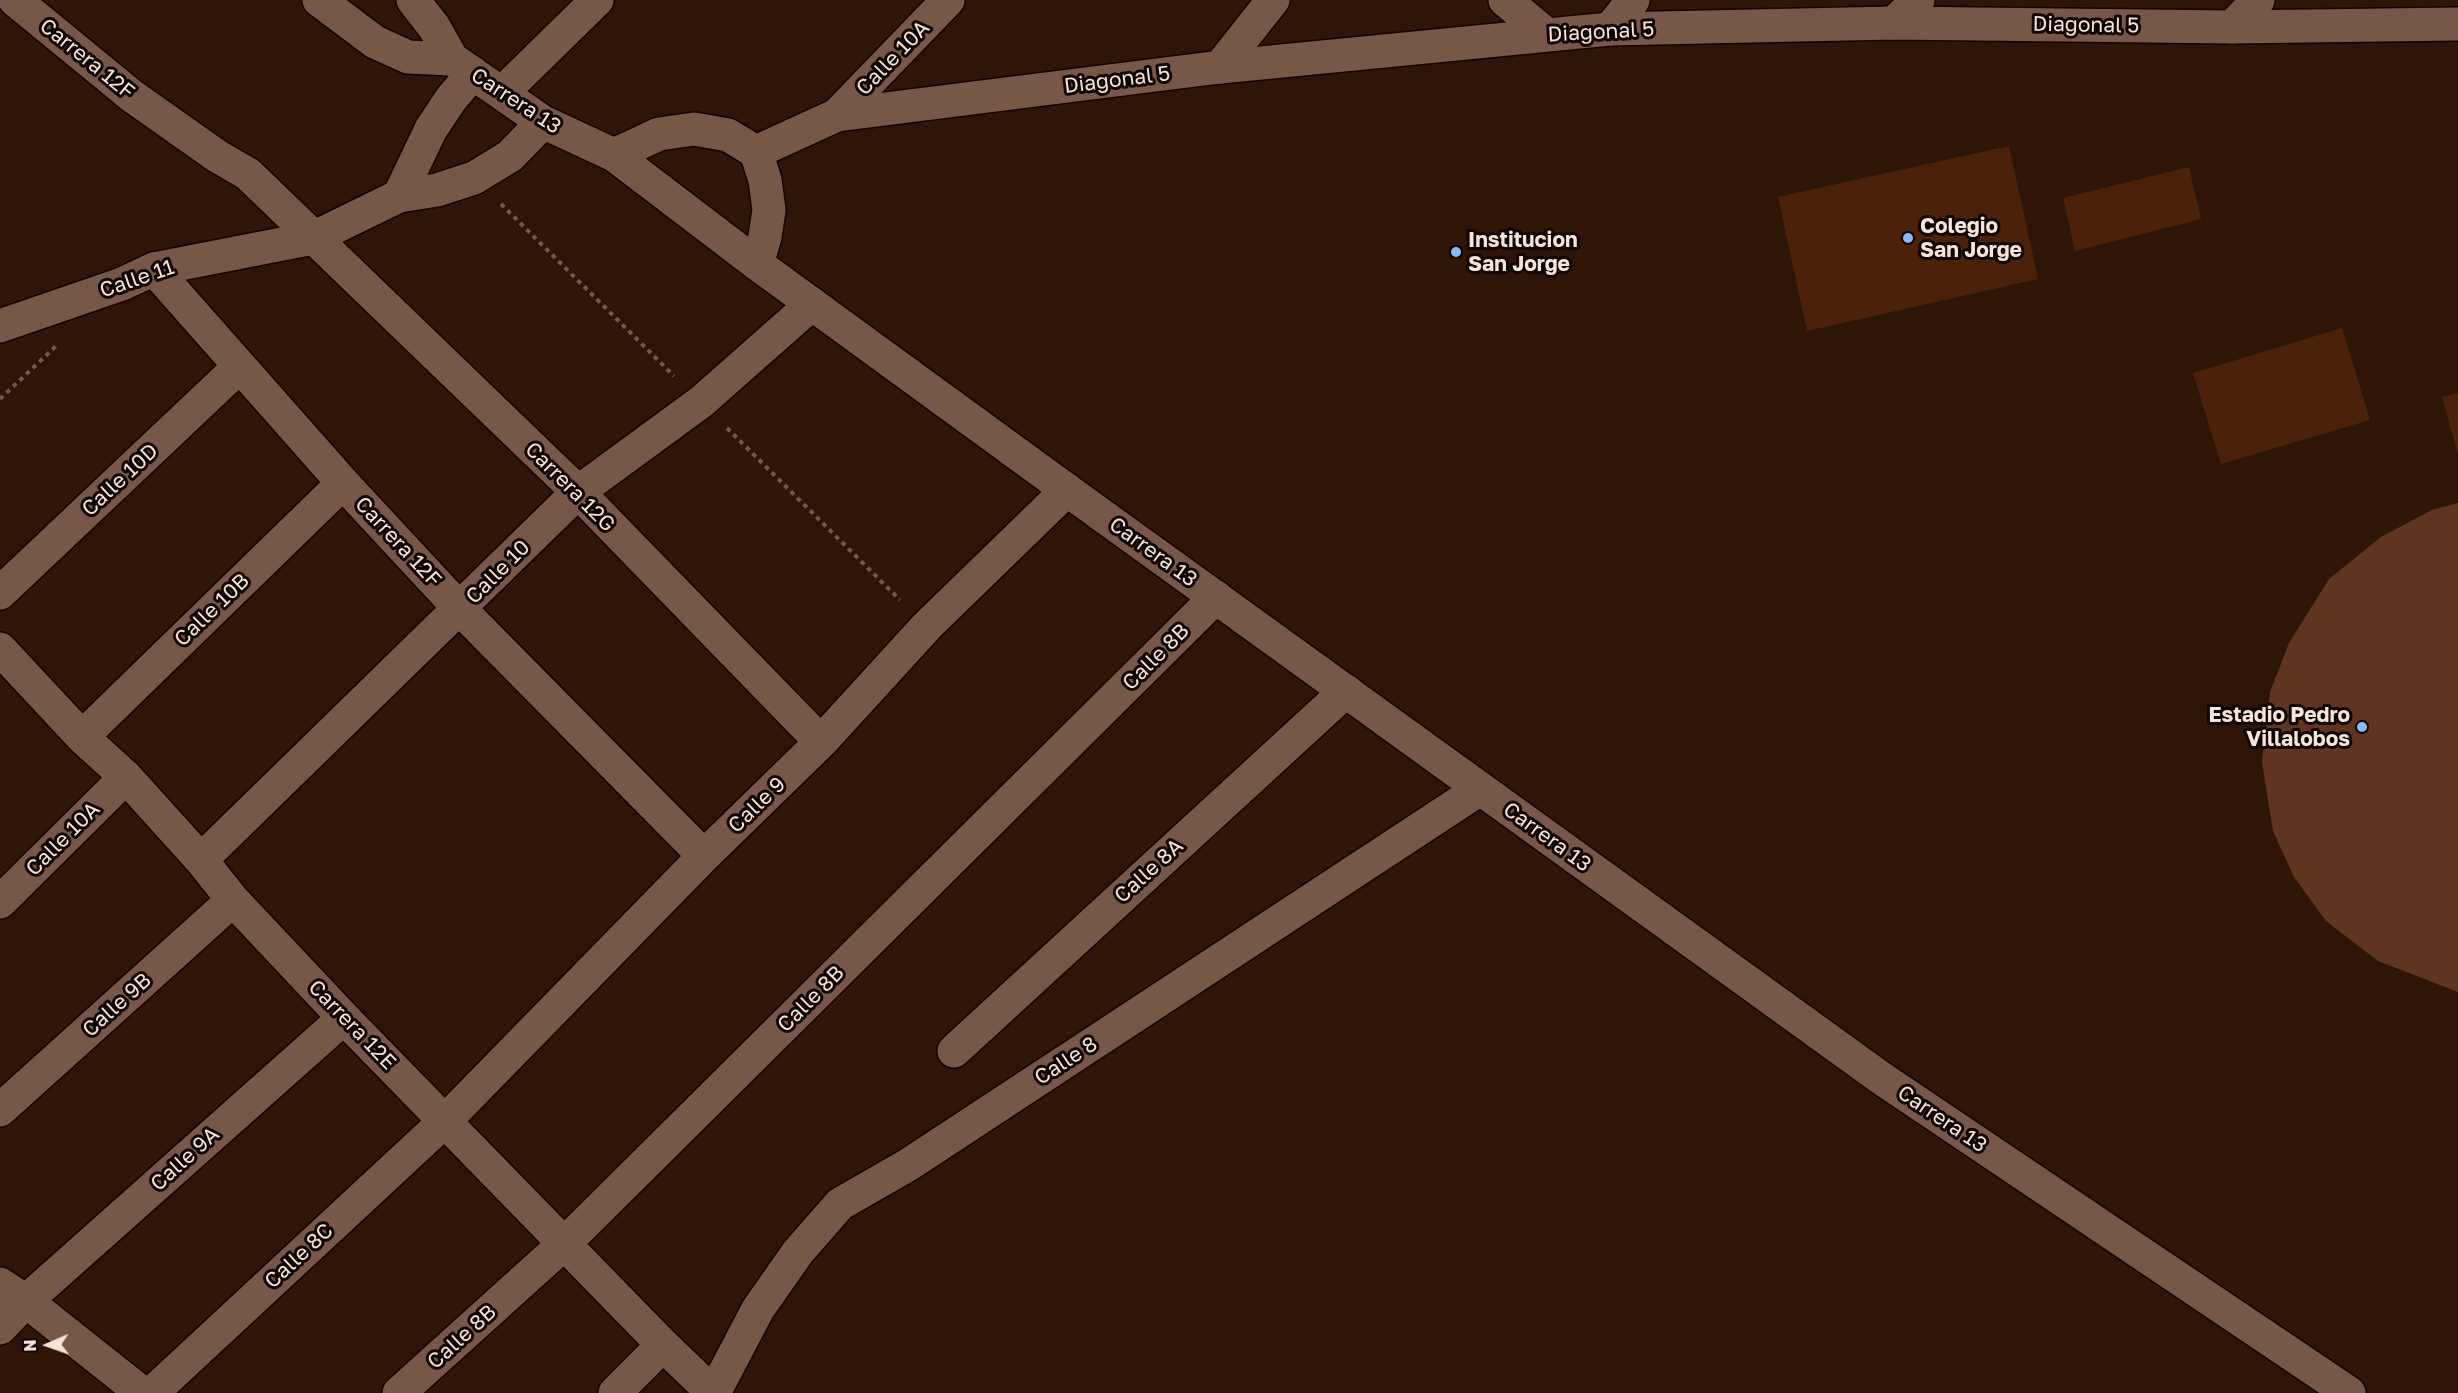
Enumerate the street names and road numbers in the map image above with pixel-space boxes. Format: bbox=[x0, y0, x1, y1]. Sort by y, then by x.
street label: Diagonal 5 bbox=[2032, 11, 2140, 39]
street label: Carrera 12F bbox=[35, 13, 139, 105]
street label: Calle 10A bbox=[851, 15, 935, 101]
street label: Diagonal 5 bbox=[1547, 17, 1655, 47]
street label: Diagonal 5 bbox=[1063, 61, 1171, 99]
street label: Carrera 13 bbox=[466, 63, 566, 139]
street label: Calle 11 bbox=[96, 255, 178, 303]
street label: Carrera 12G bbox=[520, 437, 620, 537]
street label: Calle 10D bbox=[77, 438, 163, 522]
street label: Carrera 12F bbox=[350, 492, 446, 592]
street label: Carrera 13 bbox=[1104, 512, 1202, 592]
street label: Calle 10 bbox=[461, 535, 535, 609]
street label: Calle 10B bbox=[169, 568, 255, 652]
street label: Calle 8B bbox=[1118, 619, 1194, 695]
street label: Calle 9 bbox=[723, 772, 791, 838]
street label: Calle 10A bbox=[21, 797, 105, 881]
street label: Carrera 13 bbox=[1498, 797, 1596, 877]
street label: Calle 8A bbox=[1109, 834, 1189, 908]
street label: Calle 8B bbox=[773, 961, 849, 1037]
street label: Calle 9B bbox=[78, 968, 156, 1042]
street label: Carrera 12E bbox=[303, 975, 401, 1075]
street label: Calle 8 bbox=[1030, 1031, 1102, 1091]
street label: Carrera 13 bbox=[1893, 1080, 1991, 1158]
street label: Calle 9A bbox=[146, 1122, 224, 1196]
street label: Calle 8C bbox=[260, 1218, 338, 1294]
street label: Calle 8B bbox=[422, 1300, 502, 1374]

